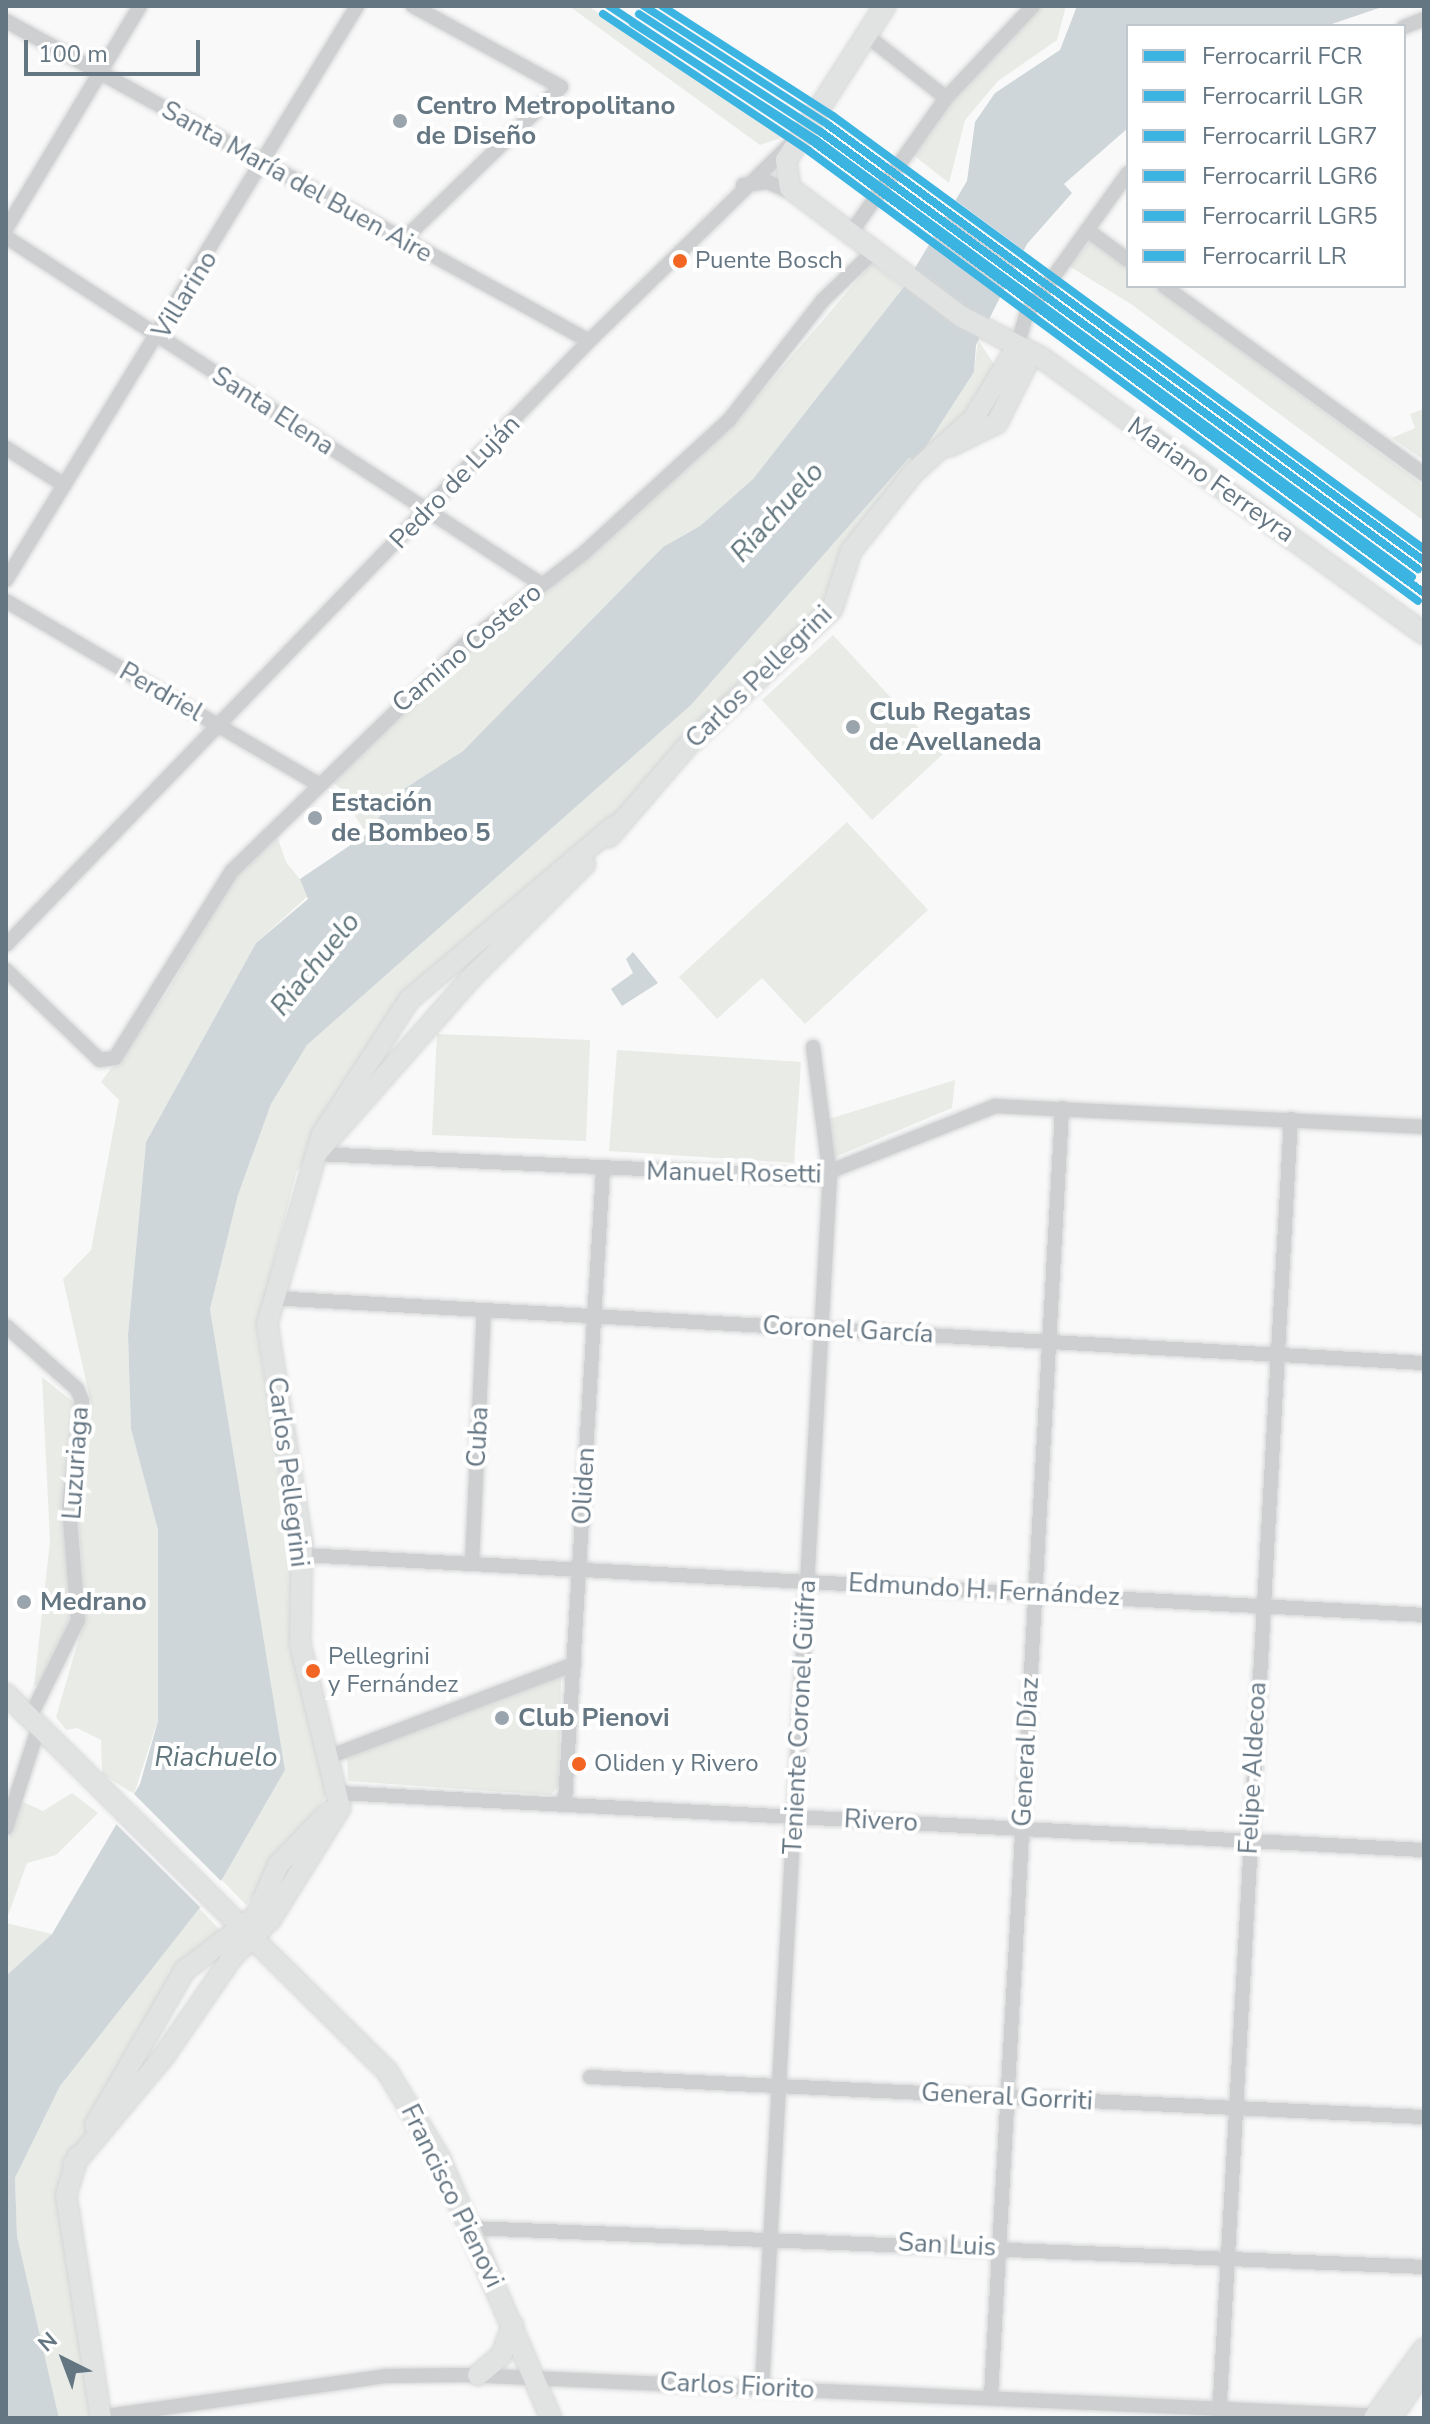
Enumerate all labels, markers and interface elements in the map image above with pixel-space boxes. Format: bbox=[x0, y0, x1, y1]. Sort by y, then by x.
scale bar bbox=[28, 24, 204, 74]
legend bbox=[1126, 24, 1406, 288]
text: 100 m bbox=[38, 38, 108, 70]
text: Ferrocarril FCR bbox=[1202, 40, 1363, 72]
text: Ferrocarril LGR bbox=[1202, 80, 1363, 112]
place label: Centro Metropolitano de Diseño bbox=[416, 90, 675, 152]
street label: Santa María del Buen Aire bbox=[156, 94, 438, 270]
marker: Centro Metropolitano de Diseño bbox=[391, 112, 409, 130]
text: Ferrocarril LGR7 bbox=[1202, 120, 1378, 152]
text: Ferrocarril LGR6 bbox=[1202, 160, 1378, 192]
text: Ferrocarril LGR5 bbox=[1202, 200, 1378, 232]
text: Ferrocarril LR bbox=[1202, 240, 1347, 272]
street label: Villarino bbox=[146, 245, 224, 345]
place label: Puente Bosch bbox=[695, 247, 843, 275]
marker: Puente Bosch bbox=[672, 253, 688, 269]
street label: Santa Elena bbox=[206, 360, 340, 462]
street label: Pedro de Luján bbox=[383, 409, 527, 555]
street label: Mariano Ferreyra bbox=[1121, 411, 1301, 549]
water label: Riachuelo bbox=[723, 455, 831, 569]
street label: Camino Costero bbox=[386, 577, 548, 719]
street label: Carlos Pellegrini bbox=[679, 599, 839, 755]
street label: Perdriel bbox=[114, 656, 208, 728]
place label: Club Regatas de Avellaneda bbox=[869, 696, 1042, 758]
marker: Club Regatas de Avellaneda bbox=[844, 718, 862, 736]
place label: Estación de Bombeo 5 bbox=[331, 787, 491, 848]
marker: Estación de Bombeo 5 bbox=[306, 809, 324, 827]
water label: Riachuelo bbox=[263, 906, 367, 1022]
street label: Manuel Rosetti bbox=[646, 1156, 822, 1190]
street label: Coronel García bbox=[762, 1310, 934, 1350]
street label: Carlos Pellegrini bbox=[261, 1375, 315, 1569]
street label: Luzuriaga bbox=[56, 1405, 96, 1521]
street label: Cuba bbox=[461, 1406, 495, 1468]
street label: Oliden bbox=[566, 1447, 602, 1525]
street label: Edmundo H. Fernández bbox=[848, 1567, 1120, 1613]
street label: Teniente Coronel Güifra bbox=[777, 1579, 823, 1855]
place label: Medrano bbox=[40, 1586, 147, 1618]
marker: Medrano bbox=[15, 1593, 33, 1611]
place label: Pellegrini y Fernández bbox=[328, 1643, 458, 1699]
marker: Pellegrini y Fernández bbox=[305, 1663, 321, 1679]
street label: General Díaz bbox=[1007, 1676, 1045, 1828]
street label: Felipe Aldecoa bbox=[1233, 1681, 1273, 1855]
place label: Club Pienovi bbox=[518, 1702, 670, 1734]
marker: Club Pienovi bbox=[493, 1709, 511, 1727]
water label: Riachuelo bbox=[154, 1740, 278, 1774]
place label: Oliden y Rivero bbox=[594, 1750, 759, 1778]
marker: Oliden y Rivero bbox=[571, 1756, 587, 1772]
street label: Rivero bbox=[843, 1803, 919, 1839]
street label: General Gorriti bbox=[920, 2077, 1094, 2117]
street label: Francisco Pienovi bbox=[394, 2099, 510, 2293]
street label: San Luis bbox=[897, 2227, 997, 2263]
north arrow bbox=[24, 2320, 104, 2400]
text: N bbox=[32, 2326, 64, 2359]
street label: Carlos Fiorito bbox=[659, 2366, 815, 2406]

